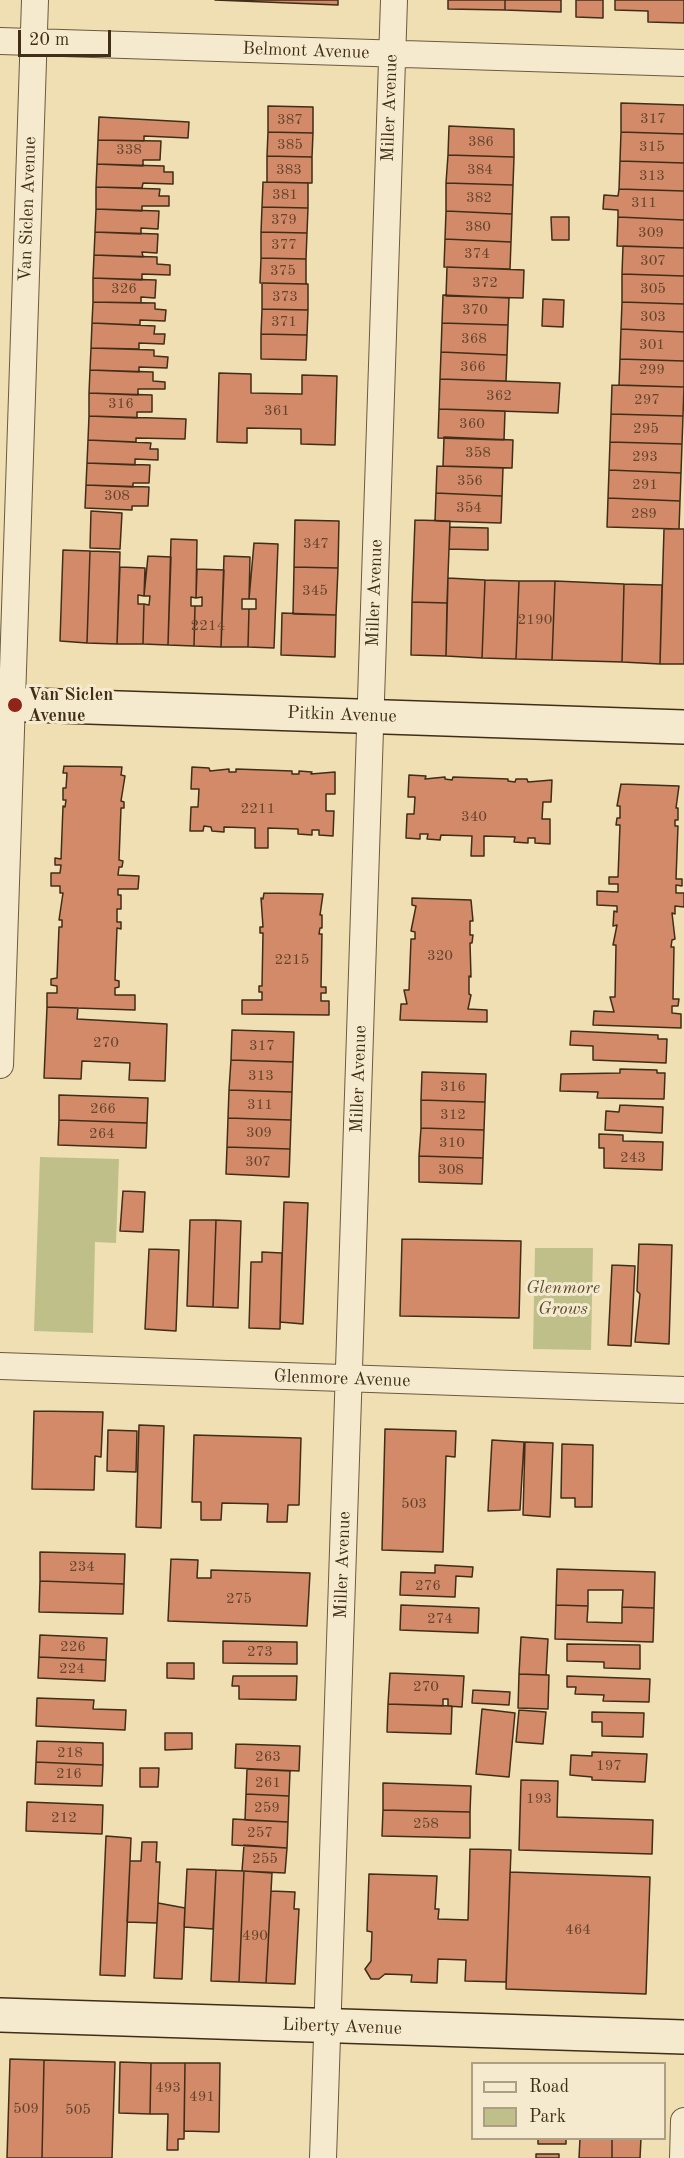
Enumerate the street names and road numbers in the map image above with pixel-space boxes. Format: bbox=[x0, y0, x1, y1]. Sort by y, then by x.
street label: Belmont Avenue bbox=[242, 38, 370, 64]
street label: Miller Avenue bbox=[377, 54, 403, 162]
street label: Van Siclen Avenue bbox=[15, 136, 41, 282]
street label: Miller Avenue bbox=[362, 539, 388, 647]
street label: Pitkin Avenue bbox=[287, 702, 397, 728]
street label: Miller Avenue bbox=[346, 1025, 372, 1133]
street label: Glenmore Avenue bbox=[273, 1366, 411, 1392]
street label: Miller Avenue bbox=[330, 1511, 356, 1619]
street label: Liberty Avenue bbox=[282, 2014, 402, 2040]

